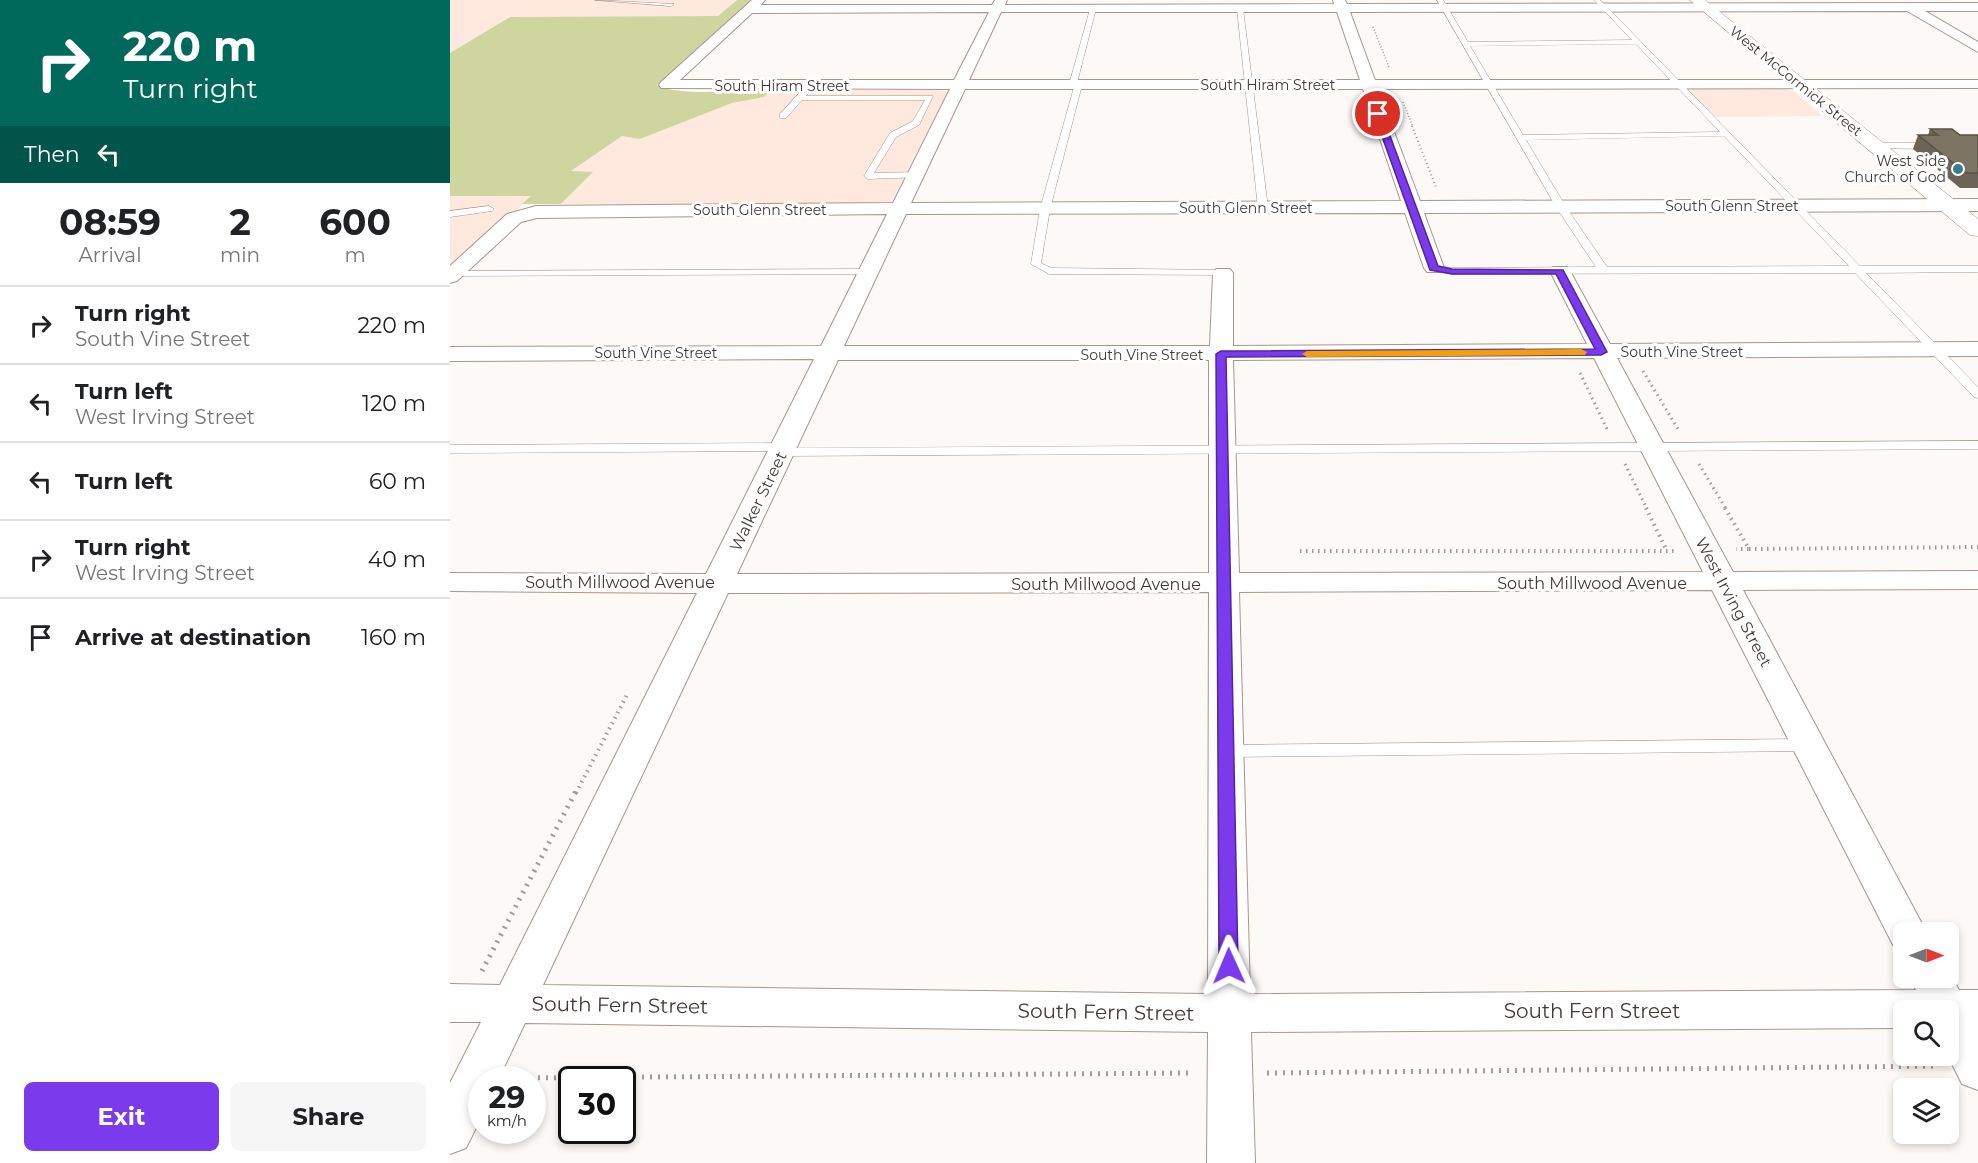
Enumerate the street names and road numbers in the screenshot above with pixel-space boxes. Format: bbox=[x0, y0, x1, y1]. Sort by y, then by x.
street label: West McCormick Street bbox=[1726, 22, 1866, 140]
street label: South Hiram Street bbox=[1201, 76, 1336, 94]
street label: South Hiram Street bbox=[715, 77, 850, 95]
street label: South Glenn Street bbox=[1665, 197, 1799, 215]
street label: South Glenn Street bbox=[1179, 199, 1313, 217]
street label: South Glenn Street bbox=[693, 201, 827, 219]
street label: South Vine Street bbox=[1621, 343, 1744, 361]
street label: South Vine Street bbox=[595, 344, 718, 362]
street label: South Vine Street bbox=[1081, 346, 1204, 364]
street label: Walker Street bbox=[726, 448, 791, 554]
street label: West Irving Street bbox=[1691, 534, 1776, 671]
street label: South Millwood Avenue bbox=[525, 573, 715, 592]
street label: South Millwood Avenue bbox=[1497, 574, 1687, 593]
street label: South Millwood Avenue bbox=[1011, 575, 1201, 594]
street label: South Fern Street bbox=[531, 991, 709, 1019]
street label: South Fern Street bbox=[1017, 998, 1195, 1026]
street label: South Fern Street bbox=[1504, 999, 1680, 1023]

